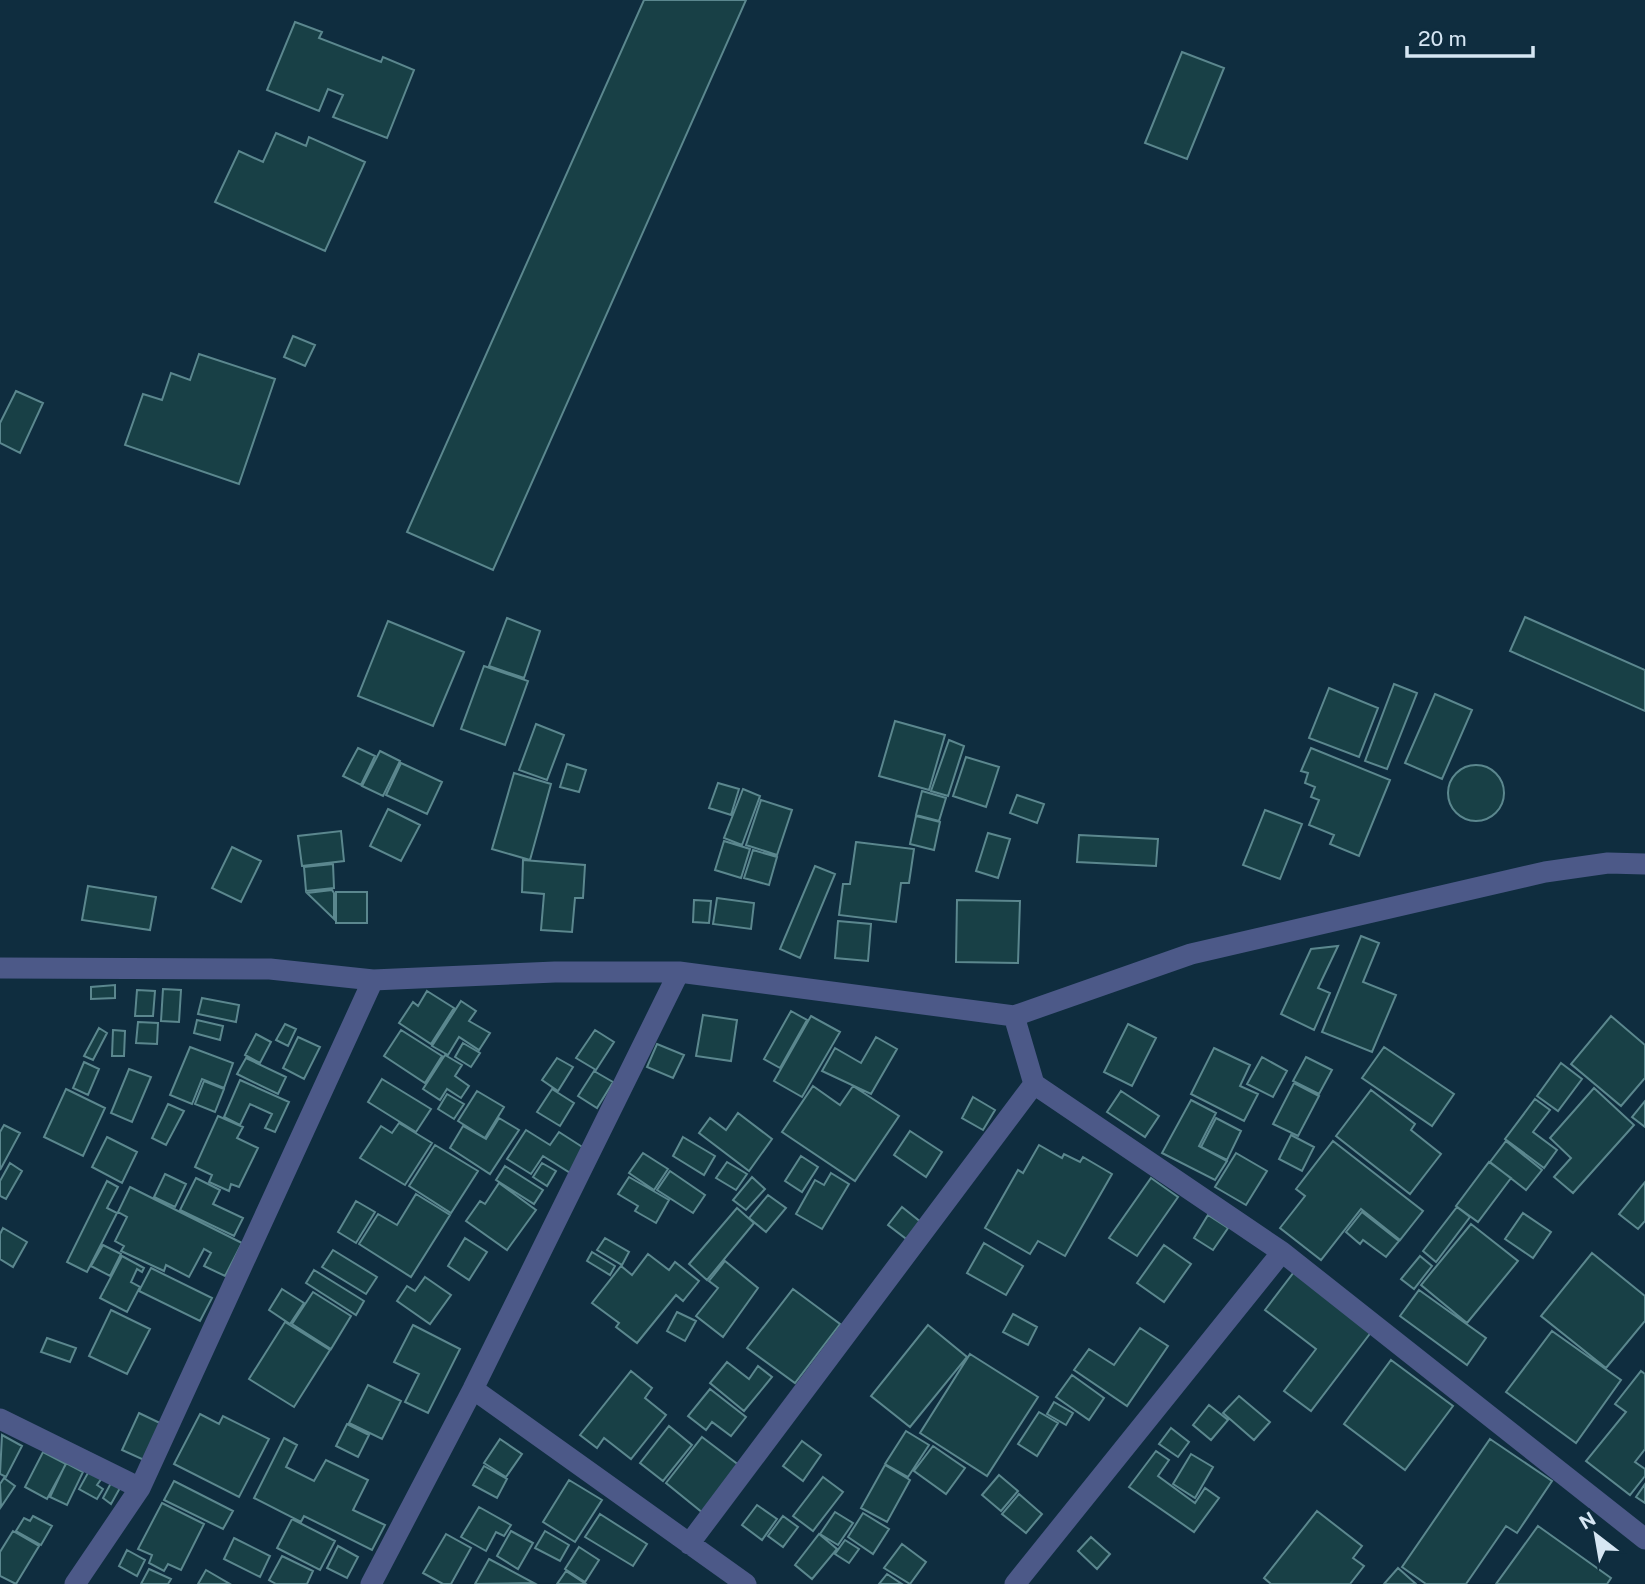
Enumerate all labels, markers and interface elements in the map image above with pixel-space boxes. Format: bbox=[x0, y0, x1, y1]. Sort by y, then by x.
scale bar bbox=[1407, 14, 1533, 58]
text: 20 m bbox=[1418, 26, 1467, 51]
north arrow bbox=[1561, 1500, 1631, 1570]
text: N bbox=[1575, 1507, 1599, 1534]

